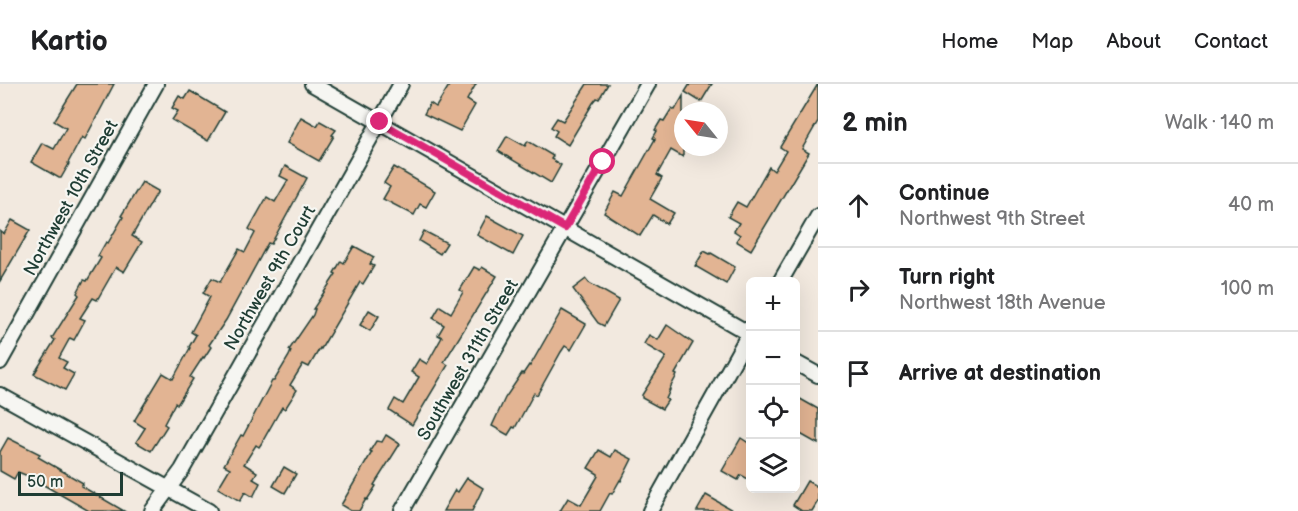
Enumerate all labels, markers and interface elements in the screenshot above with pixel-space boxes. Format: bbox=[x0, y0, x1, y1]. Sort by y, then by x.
text: Kartio bbox=[30, 25, 108, 58]
text: Home bbox=[941, 29, 998, 54]
text: Map bbox=[1031, 29, 1073, 54]
text: About bbox=[1106, 29, 1161, 54]
text: Contact bbox=[1194, 29, 1268, 54]
north arrow bbox=[674, 102, 728, 156]
route end bbox=[366, 108, 392, 134]
text: 2 min bbox=[842, 108, 908, 139]
text: Walk · 140 m bbox=[1165, 111, 1274, 135]
street label: Northwest 10th Street bbox=[19, 116, 123, 279]
route start bbox=[589, 148, 615, 174]
text: Continue bbox=[899, 180, 989, 207]
icon: ahead bbox=[842, 189, 875, 222]
text: 40 m bbox=[1228, 193, 1274, 217]
street label: Northwest 9th Court bbox=[220, 202, 320, 354]
text: Northwest 9th Street bbox=[899, 207, 1085, 231]
text: Turn right bbox=[899, 264, 995, 291]
icon: right bbox=[842, 273, 875, 306]
street label: Southwest 311th Street bbox=[413, 275, 523, 444]
map controls bbox=[746, 277, 800, 493]
button: + bbox=[746, 277, 800, 331]
text: 100 m bbox=[1221, 277, 1274, 301]
text: Northwest 18th Avenue bbox=[899, 291, 1106, 315]
button: − bbox=[746, 331, 800, 385]
icon: arrive bbox=[842, 357, 875, 390]
text: Arrive at destination bbox=[899, 360, 1101, 387]
button: locate bbox=[746, 385, 800, 439]
button: layers bbox=[746, 439, 800, 493]
scale bar bbox=[18, 469, 123, 496]
text: 50 m bbox=[27, 473, 63, 492]

